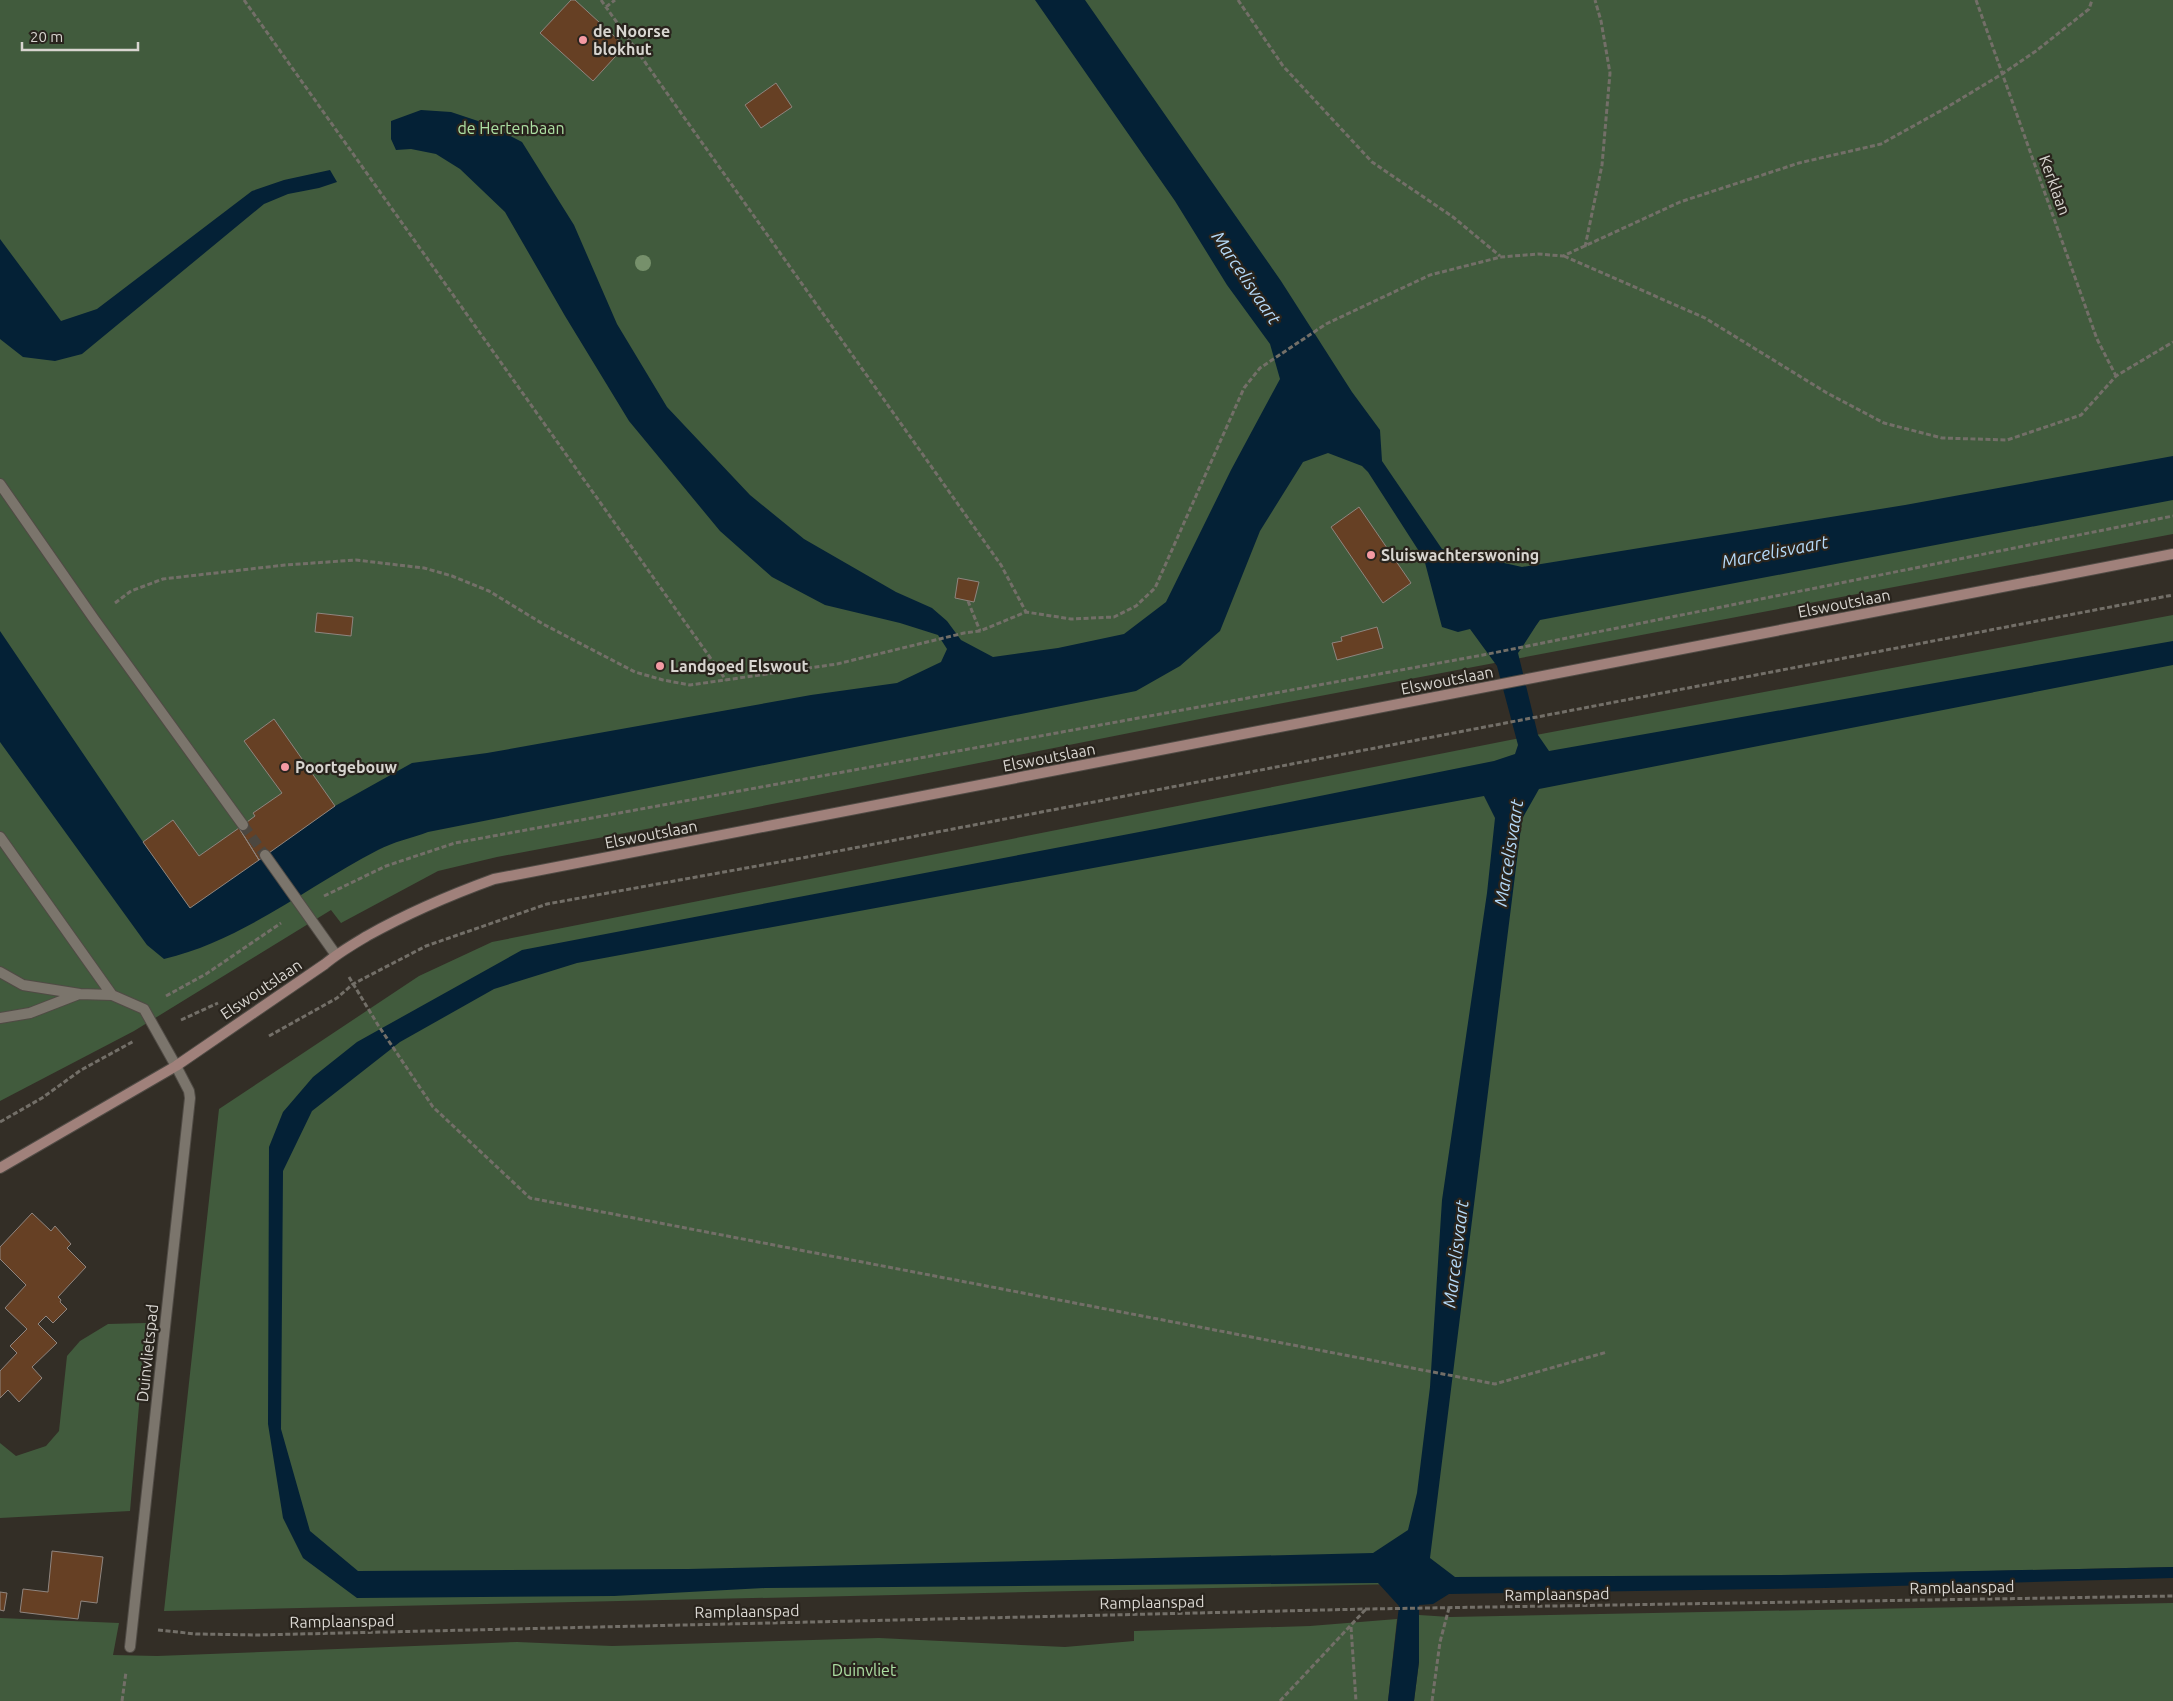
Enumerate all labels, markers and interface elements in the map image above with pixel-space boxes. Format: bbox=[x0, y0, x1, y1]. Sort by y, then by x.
scale bar bbox=[22, 20, 139, 52]
place label: de Noorse blokhut bbox=[593, 22, 670, 58]
text: 20 m bbox=[30, 28, 63, 45]
marker: de Noorse blokhut bbox=[577, 34, 589, 46]
park label: de Hertenbaan bbox=[457, 119, 565, 137]
street label: Kerklaan bbox=[2036, 153, 2074, 217]
water label: Marcelisvaart bbox=[1208, 227, 1286, 329]
water label: Marcelisvaart bbox=[1720, 531, 1831, 571]
place label: Sluiswachterswoning bbox=[1381, 546, 1539, 564]
marker: Sluiswachterswoning bbox=[1365, 549, 1377, 561]
street label: Elswoutslaan bbox=[1796, 585, 1892, 621]
place label: Landgoed Elswout bbox=[670, 657, 809, 675]
marker: Landgoed Elswout bbox=[654, 660, 666, 672]
street label: Elswoutslaan bbox=[1399, 662, 1495, 698]
street label: Elswoutslaan bbox=[1001, 739, 1097, 775]
place label: Poortgebouw bbox=[295, 758, 397, 776]
marker: Poortgebouw bbox=[279, 761, 291, 773]
water label: Marcelisvaart bbox=[1490, 797, 1526, 908]
street label: Elswoutslaan bbox=[603, 816, 699, 852]
street label: Elswoutslaan bbox=[217, 955, 305, 1023]
water label: Marcelisvaart bbox=[1438, 1198, 1472, 1309]
street label: Duinvlietspad bbox=[133, 1303, 161, 1403]
street label: Ramplaanspad bbox=[1909, 1577, 2015, 1597]
street label: Ramplaanspad bbox=[1504, 1584, 1610, 1604]
street label: Ramplaanspad bbox=[1099, 1592, 1205, 1612]
street label: Ramplaanspad bbox=[694, 1601, 800, 1621]
street label: Ramplaanspad bbox=[289, 1611, 395, 1631]
park label: Duinvliet bbox=[832, 1661, 897, 1679]

